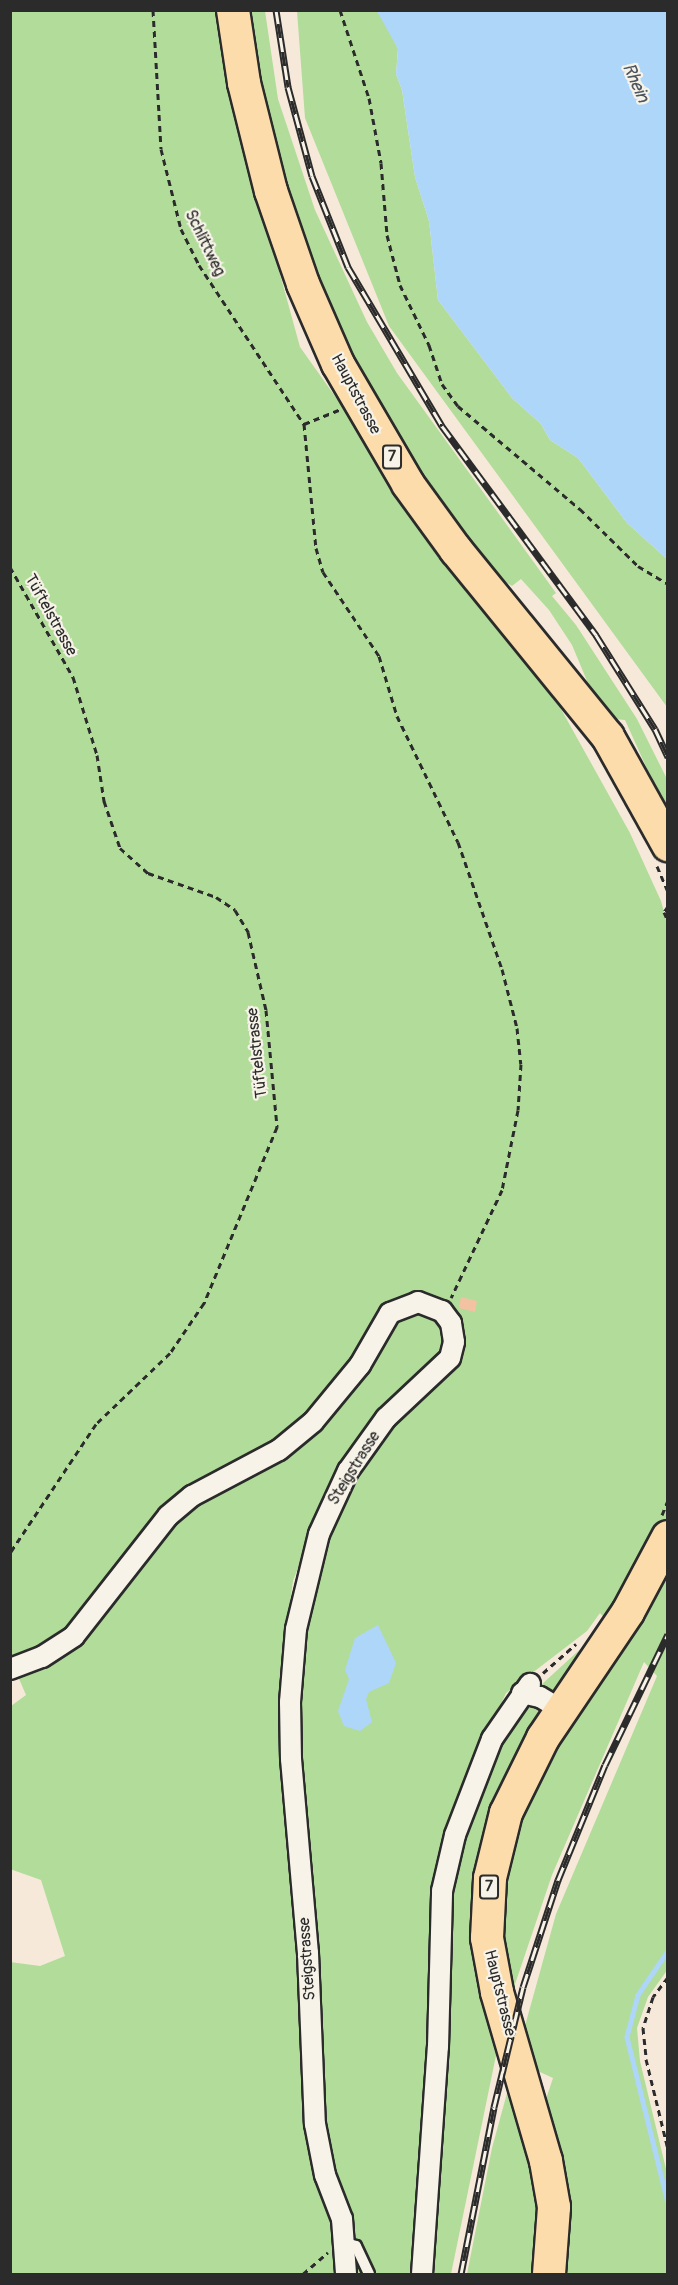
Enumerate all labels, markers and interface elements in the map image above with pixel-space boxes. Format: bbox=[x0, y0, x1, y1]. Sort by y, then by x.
water label: Rhein bbox=[617, 60, 653, 106]
street label: Schlittweg bbox=[181, 207, 229, 279]
street label: Hauptstrasse bbox=[327, 351, 385, 437]
road number: 7 bbox=[382, 445, 402, 469]
street label: Tüftelstrasse bbox=[21, 571, 81, 659]
street label: Tüftelstrasse bbox=[243, 1007, 271, 1099]
street label: Steigstrasse bbox=[324, 1428, 384, 1508]
road number: 7 bbox=[478, 1875, 500, 1899]
street label: Steigstrasse bbox=[295, 1917, 319, 2001]
street label: Hauptstrasse bbox=[480, 1948, 520, 2038]

